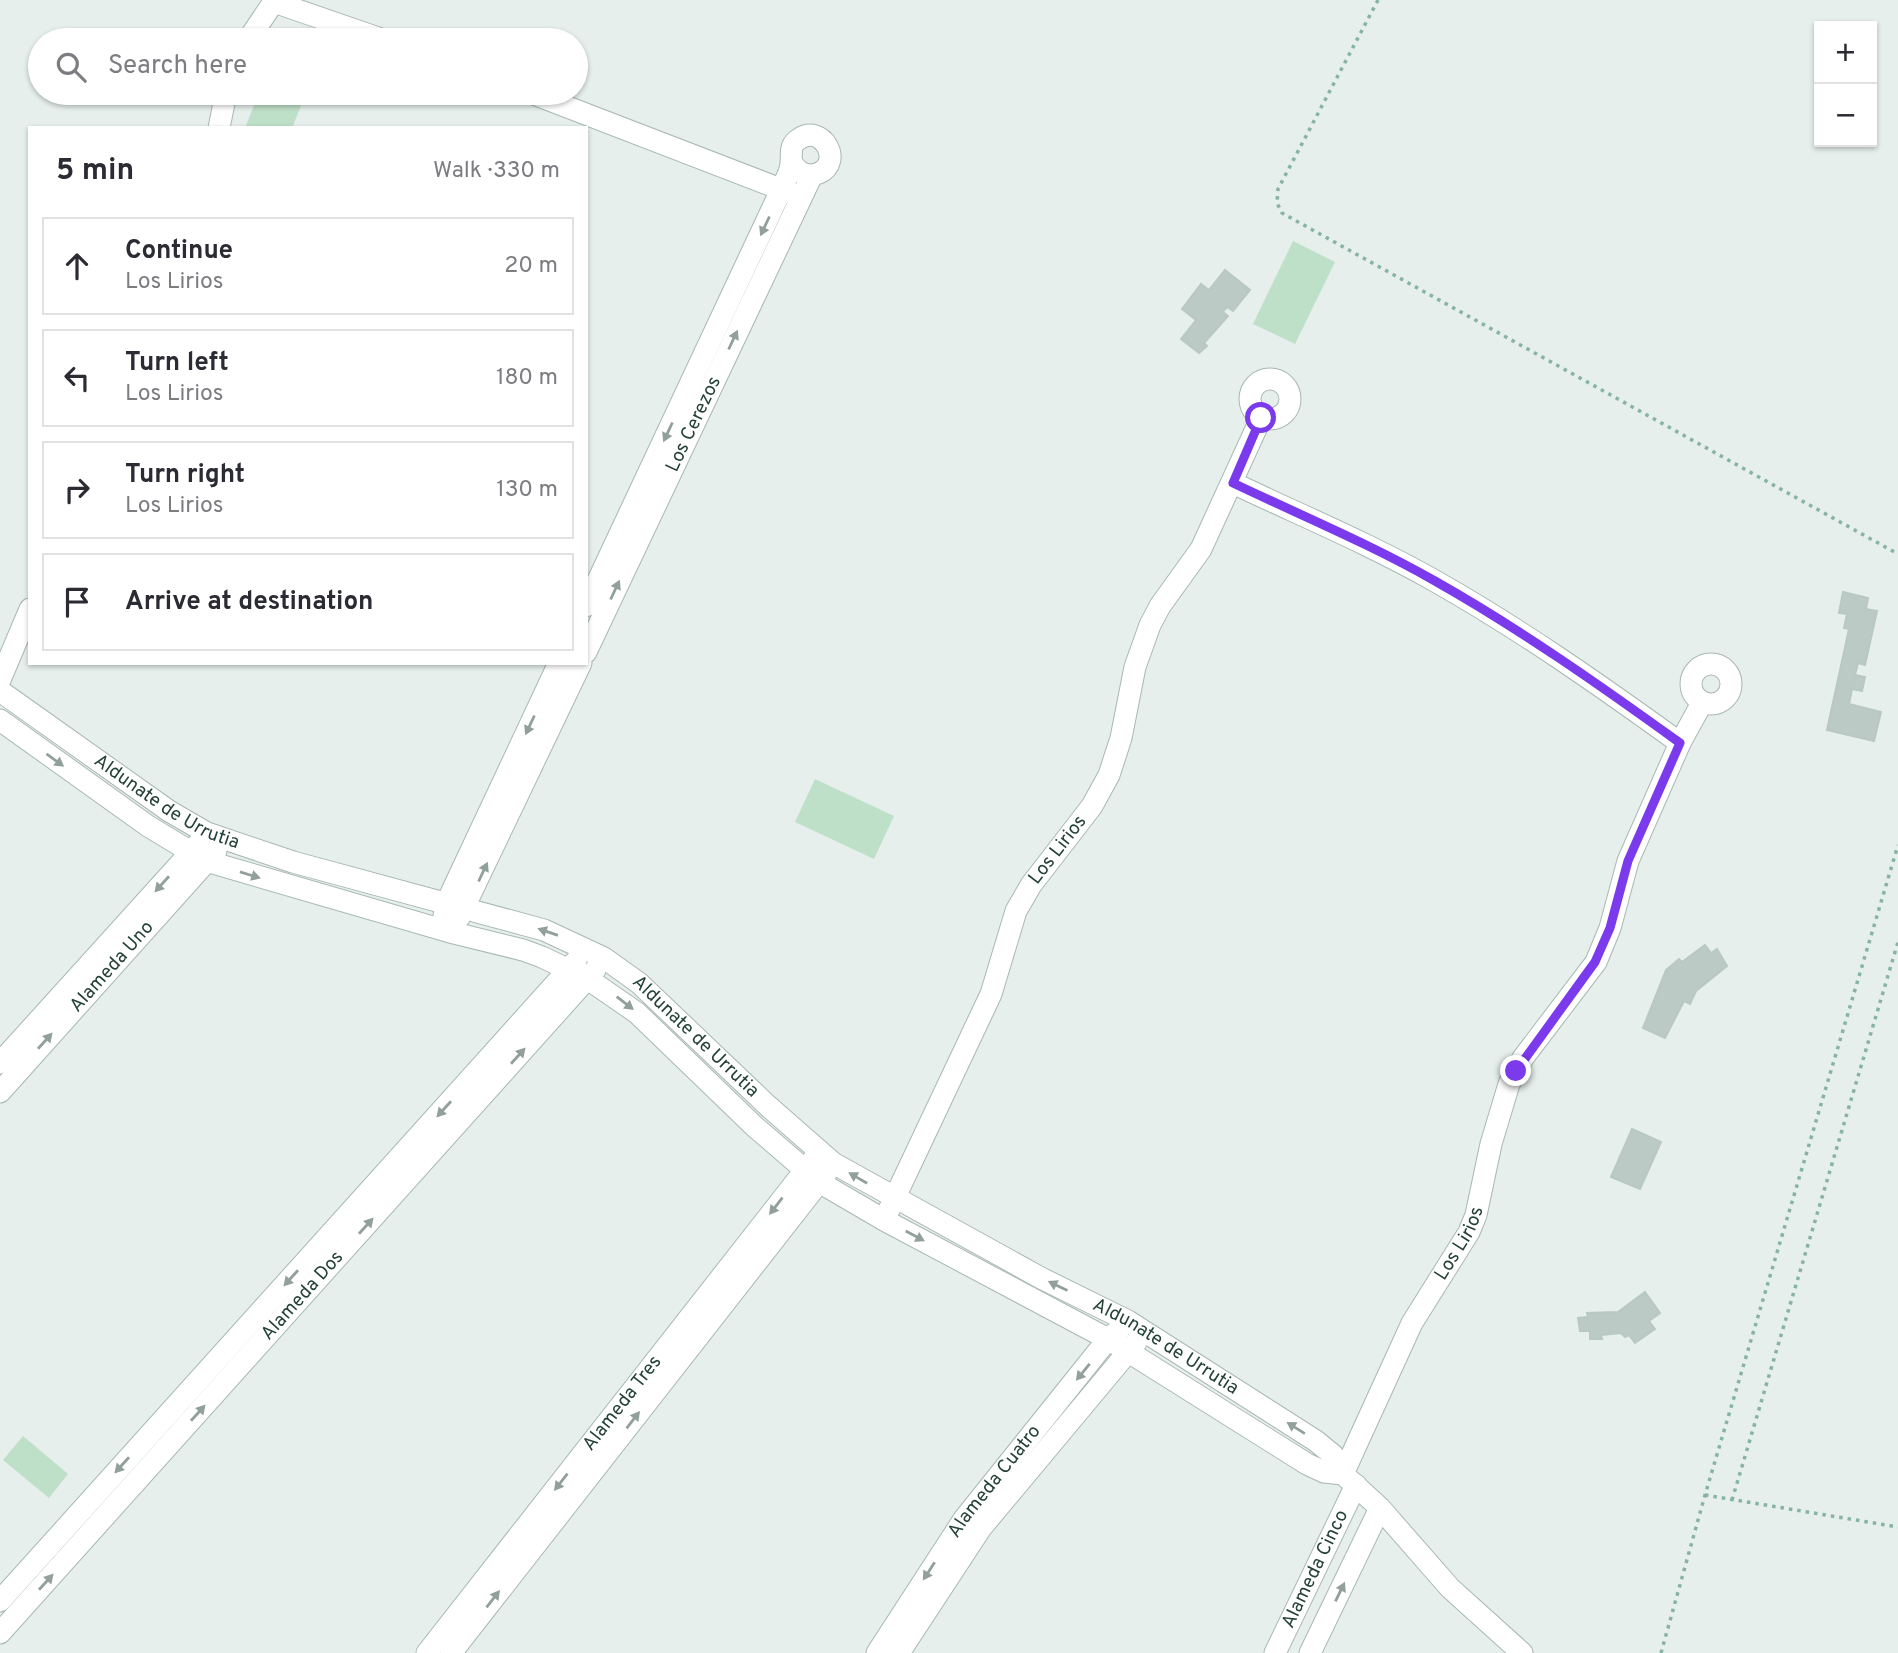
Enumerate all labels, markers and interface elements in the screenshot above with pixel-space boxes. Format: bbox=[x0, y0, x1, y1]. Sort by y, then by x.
map controls bbox=[1814, 21, 1877, 147]
button: + bbox=[1814, 21, 1877, 84]
search box bbox=[28, 28, 588, 105]
icon: search bbox=[52, 48, 90, 86]
text: Search here bbox=[108, 50, 247, 83]
button: − bbox=[1814, 84, 1877, 147]
text: 5 min bbox=[56, 153, 134, 190]
text: Walk · 330 m bbox=[433, 157, 560, 186]
one-way arrow bbox=[759, 216, 771, 236]
text: Continue bbox=[125, 235, 233, 268]
icon: ahead bbox=[58, 247, 96, 285]
text: 20 m bbox=[504, 252, 558, 281]
text: Los Lirios bbox=[125, 268, 223, 297]
one-way arrow bbox=[727, 330, 739, 350]
text: Turn left bbox=[125, 347, 229, 380]
icon: left bbox=[58, 359, 96, 397]
text: 180 m bbox=[496, 364, 558, 393]
street label: Los Cerezos bbox=[661, 373, 727, 476]
text: Los Lirios bbox=[125, 380, 223, 409]
route start bbox=[1245, 402, 1276, 433]
one-way arrow bbox=[662, 422, 674, 442]
text: Turn right bbox=[125, 459, 245, 492]
icon: right bbox=[58, 471, 96, 509]
text: 130 m bbox=[496, 476, 558, 505]
text: Los Lirios bbox=[125, 492, 223, 521]
one-way arrow bbox=[610, 580, 621, 601]
icon: arrive bbox=[58, 583, 96, 621]
text: Arrive at destination bbox=[125, 586, 373, 619]
one-way arrow bbox=[525, 715, 536, 735]
street label: Aldunate de Urrutia bbox=[89, 749, 242, 855]
one-way arrow bbox=[46, 753, 64, 767]
street label: Los Lirios bbox=[1024, 810, 1092, 890]
one-way arrow bbox=[477, 862, 488, 882]
one-way arrow bbox=[240, 871, 261, 881]
one-way arrow bbox=[154, 875, 170, 893]
street label: Alameda Uno bbox=[65, 916, 159, 1018]
one-way arrow bbox=[537, 926, 558, 937]
street label: Aldunate de Urrutia bbox=[627, 970, 764, 1103]
one-way arrow bbox=[616, 996, 634, 1010]
one-way arrow bbox=[37, 1033, 53, 1050]
one-way arrow bbox=[510, 1048, 526, 1065]
route end bbox=[1500, 1055, 1531, 1086]
one-way arrow bbox=[436, 1100, 452, 1117]
one-way arrow bbox=[849, 1172, 868, 1184]
one-way arrow bbox=[769, 1197, 784, 1215]
street label: Los Lirios bbox=[1430, 1205, 1489, 1285]
one-way arrow bbox=[358, 1217, 374, 1235]
one-way arrow bbox=[905, 1231, 925, 1242]
street label: Alameda Dos bbox=[256, 1246, 349, 1346]
one-way arrow bbox=[283, 1269, 299, 1287]
one-way arrow bbox=[1048, 1281, 1068, 1292]
street label: Aldunate de Urrutia bbox=[1089, 1293, 1243, 1400]
street label: Alameda Tres bbox=[578, 1351, 667, 1456]
one-way arrow bbox=[1075, 1362, 1090, 1380]
one-way arrow bbox=[190, 1404, 206, 1422]
one-way arrow bbox=[626, 1411, 640, 1429]
street label: Alameda Cuatro bbox=[943, 1420, 1046, 1543]
one-way arrow bbox=[1286, 1421, 1305, 1434]
one-way arrow bbox=[115, 1457, 131, 1474]
one-way arrow bbox=[554, 1473, 568, 1491]
street label: Alameda Cinco bbox=[1277, 1506, 1354, 1632]
one-way arrow bbox=[922, 1561, 935, 1581]
one-way arrow bbox=[37, 1574, 53, 1591]
one-way arrow bbox=[1334, 1582, 1345, 1602]
one-way arrow bbox=[485, 1591, 500, 1608]

